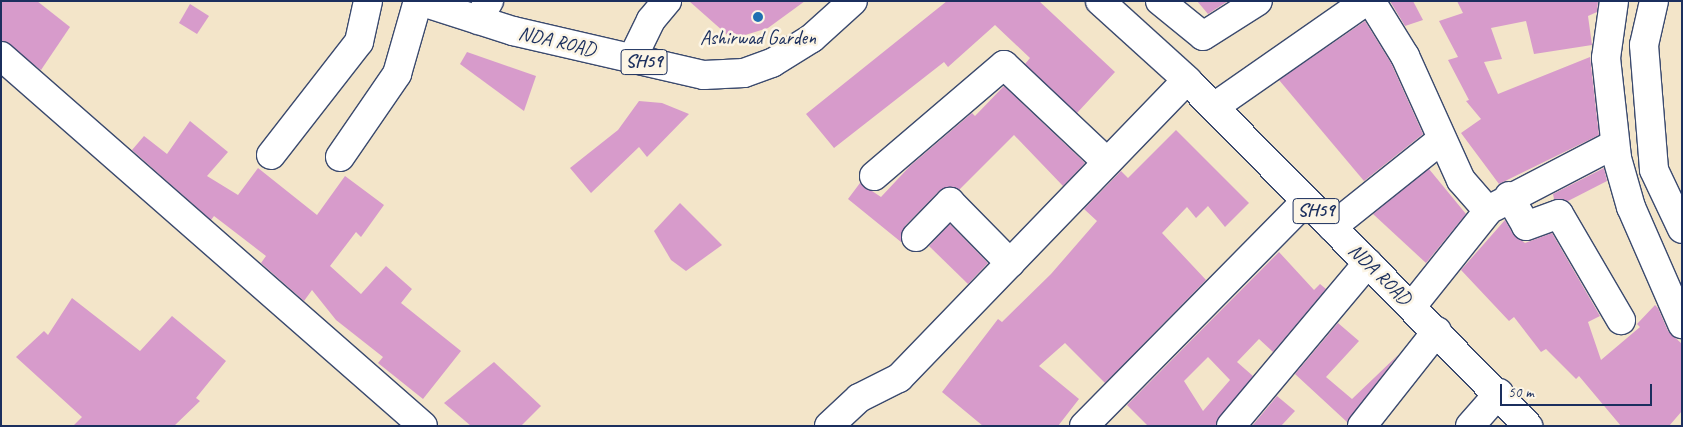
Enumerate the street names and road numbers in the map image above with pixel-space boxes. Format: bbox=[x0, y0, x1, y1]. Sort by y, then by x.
street label: NDA ROAD bbox=[515, 20, 599, 62]
road number: SH59 bbox=[620, 46, 668, 78]
road number: SH59 bbox=[1292, 195, 1340, 228]
street label: NDA ROAD bbox=[1343, 237, 1417, 311]

